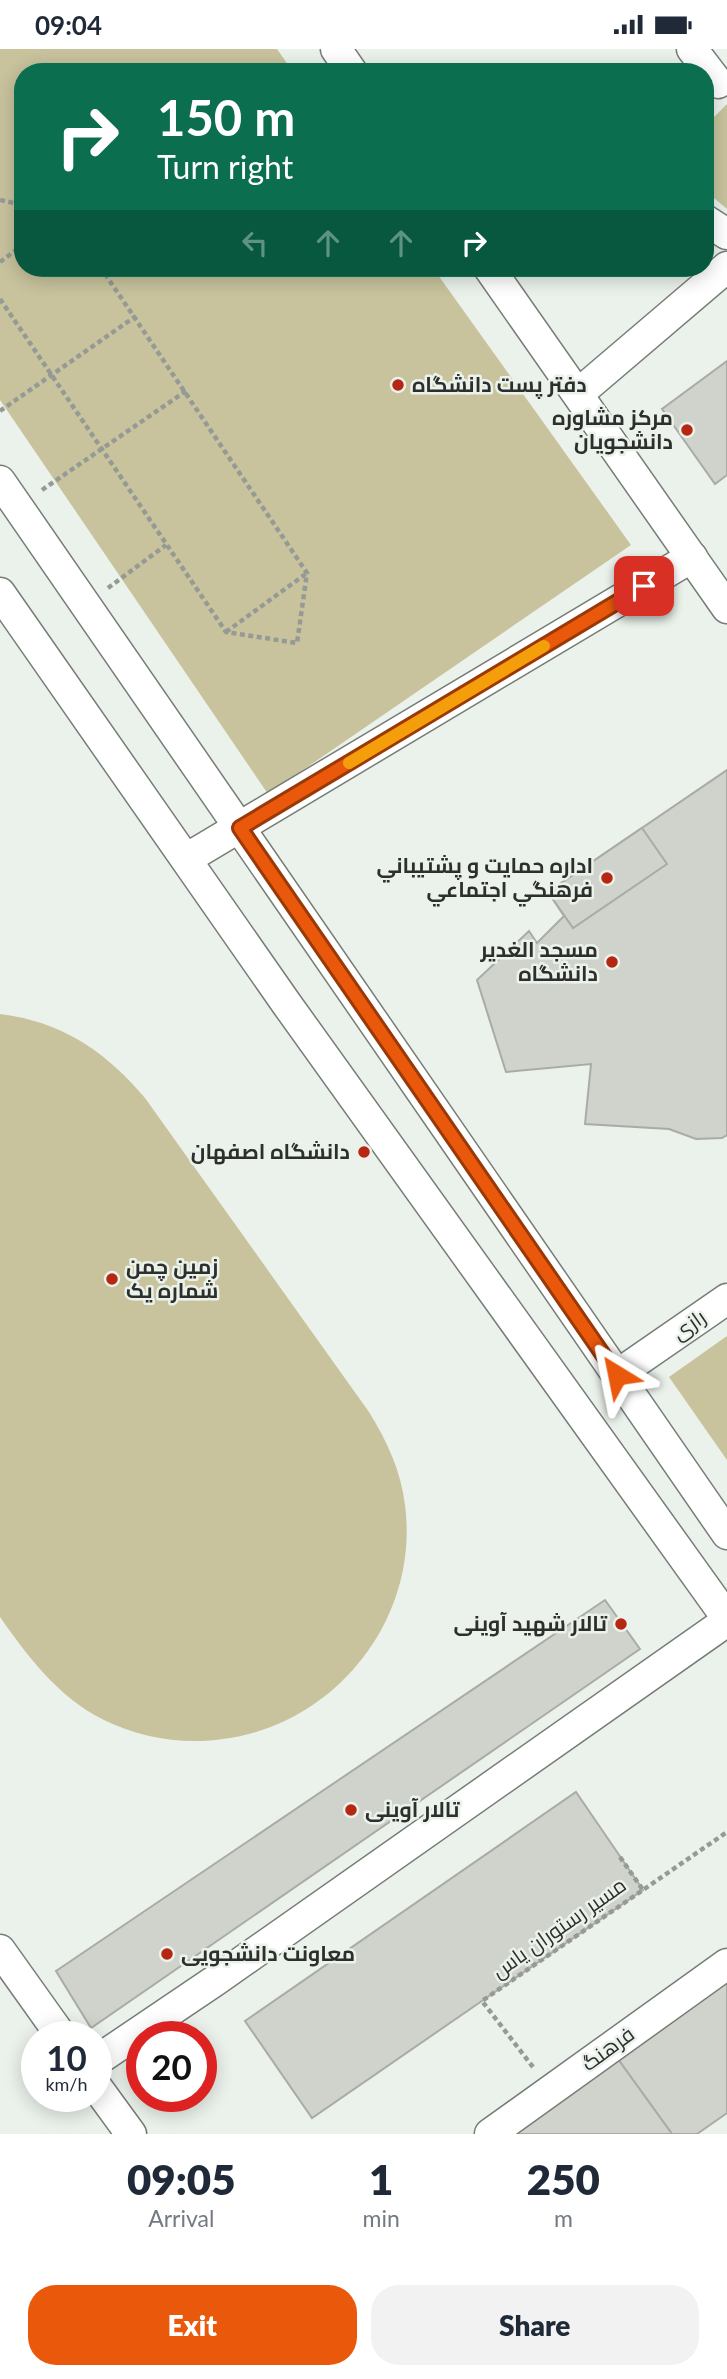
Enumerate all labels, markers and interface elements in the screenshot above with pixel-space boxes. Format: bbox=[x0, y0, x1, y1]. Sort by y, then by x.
text: 09:04 bbox=[35, 9, 102, 41]
text: 150 m bbox=[157, 88, 295, 146]
icon: right bbox=[42, 91, 133, 182]
text: Turn right bbox=[157, 147, 293, 186]
icon: left bbox=[236, 224, 274, 262]
icon: ahead bbox=[309, 224, 347, 262]
icon: ahead bbox=[382, 224, 420, 262]
icon: right bbox=[455, 224, 493, 262]
place label: دفتر پست دانشگاه bbox=[412, 371, 587, 400]
marker: دفتر پست دانشگاه bbox=[390, 377, 406, 393]
place label: مرکز مشاوره دانشجویان bbox=[552, 404, 673, 455]
marker: مرکز مشاوره دانشجویان bbox=[679, 422, 695, 438]
pin bbox=[614, 556, 674, 616]
icon: arrive bbox=[625, 567, 663, 605]
place label: اداره حمايت و پشتيباني فرهنگي اجتماعي bbox=[376, 852, 593, 907]
marker: اداره حمايت و پشتيباني فرهنگي اجتماعي bbox=[599, 870, 615, 886]
place label: مسجد الغدیر دانشگاه bbox=[479, 936, 598, 985]
marker: مسجد الغدیر دانشگاه bbox=[604, 954, 620, 970]
place label: دانشگاه اصفهان bbox=[191, 1138, 350, 1165]
marker: دانشگاه اصفهان bbox=[356, 1144, 372, 1160]
place label: زمین چمن شماره یک bbox=[126, 1253, 218, 1303]
marker: زمین چمن شماره یک bbox=[104, 1271, 120, 1287]
street label: رازی bbox=[666, 1303, 711, 1346]
position arrow bbox=[580, 1338, 654, 1412]
place label: تالار شهید آوینی bbox=[454, 1610, 608, 1637]
marker: تالار شهید آوینی bbox=[613, 1616, 629, 1632]
place label: تالار آوینی bbox=[365, 1796, 461, 1823]
marker: تالار آوینی bbox=[343, 1802, 359, 1818]
street label: مسیر رستوران یاس bbox=[486, 1871, 631, 1984]
place label: معاونت دانشجویی bbox=[181, 1940, 355, 1967]
marker: معاونت دانشجویی bbox=[159, 1946, 175, 1962]
street label: فرهنگ bbox=[576, 2020, 639, 2076]
speed limit sign: 20 bbox=[126, 2021, 217, 2112]
text: 10 bbox=[46, 2036, 87, 2078]
text: km/h bbox=[45, 2073, 88, 2095]
text: 09:05 bbox=[127, 2154, 236, 2204]
text: 1 bbox=[369, 2154, 393, 2204]
text: 250 bbox=[527, 2154, 600, 2204]
text: Arrival bbox=[148, 2204, 214, 2232]
text: min bbox=[363, 2204, 400, 2232]
text: m bbox=[554, 2204, 573, 2232]
button: Exit bbox=[28, 2285, 357, 2365]
button: Share bbox=[371, 2285, 699, 2365]

